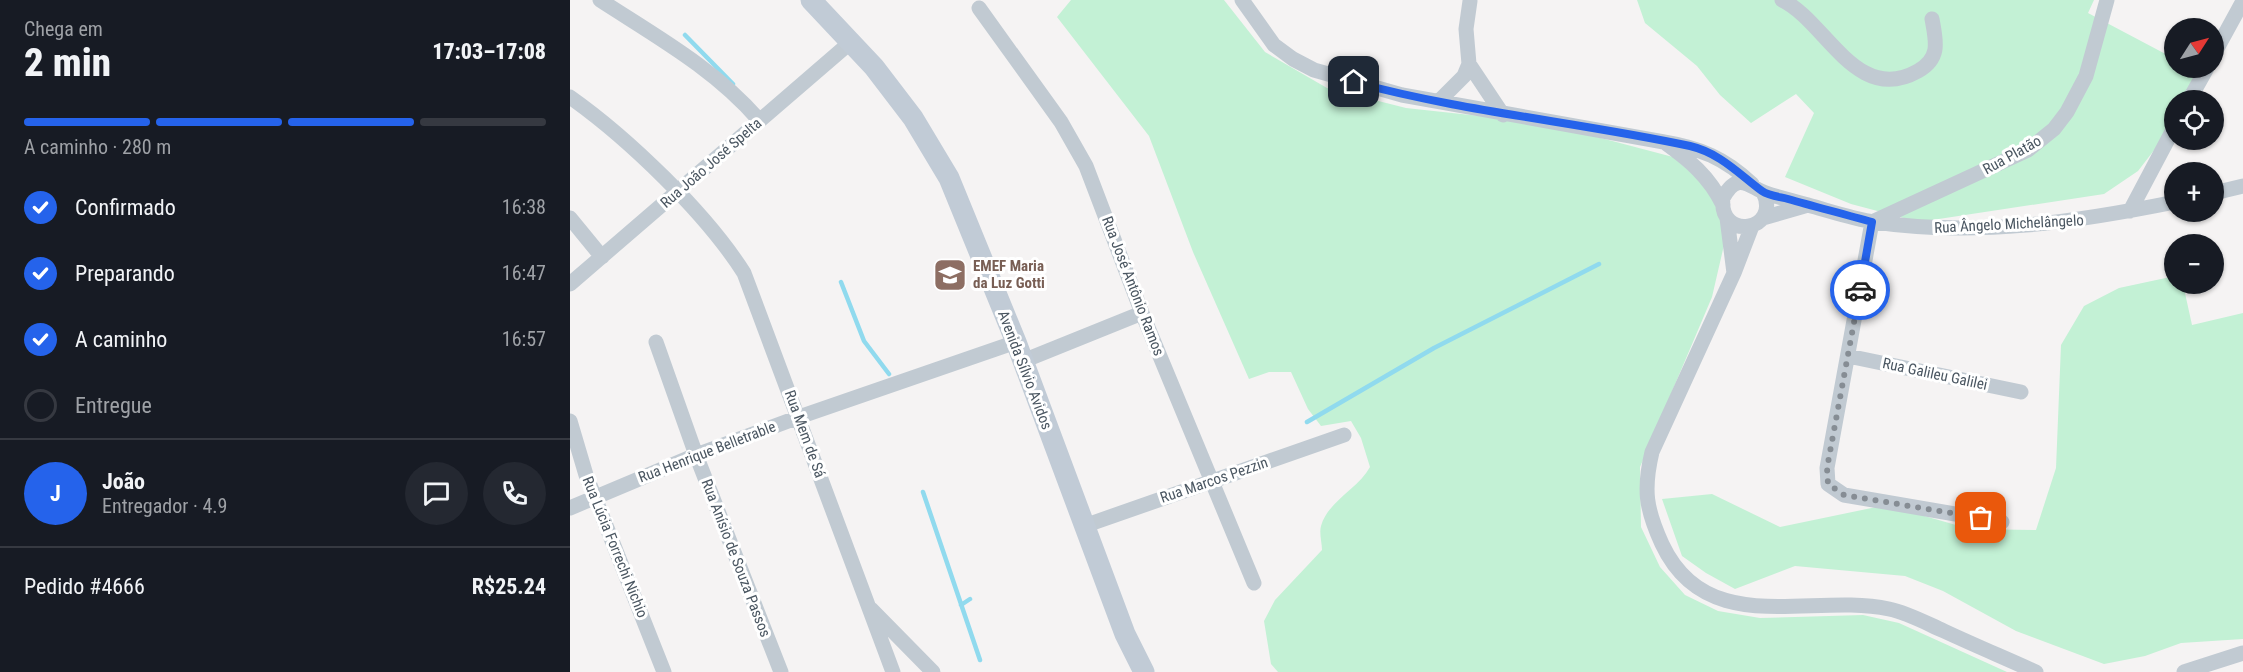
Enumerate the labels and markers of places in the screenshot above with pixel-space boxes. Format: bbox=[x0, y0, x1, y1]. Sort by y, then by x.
pin bbox=[1328, 56, 1379, 107]
school or university icon: EMEF Maria da Luz Gotti bbox=[932, 257, 968, 293]
place label: EMEF Maria da Luz Gotti bbox=[973, 257, 1045, 292]
pin bbox=[1955, 492, 2006, 543]

